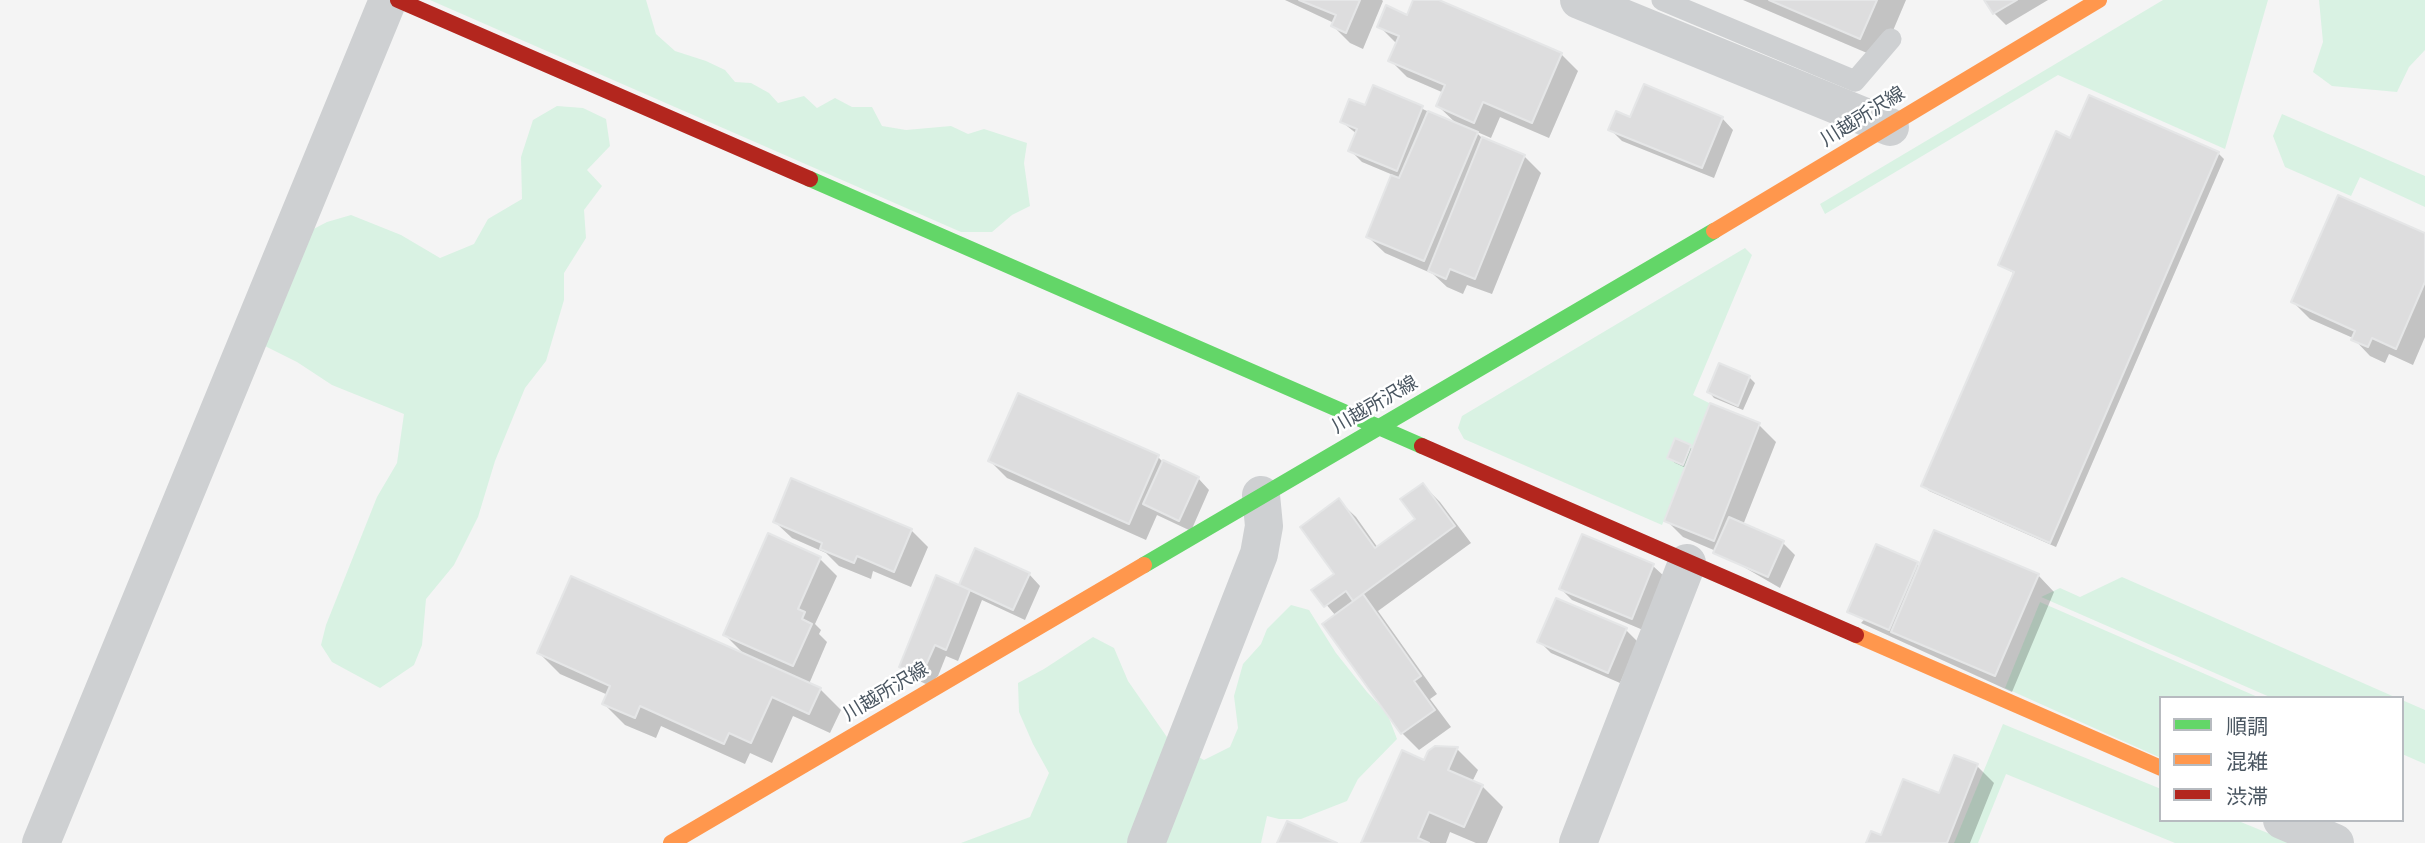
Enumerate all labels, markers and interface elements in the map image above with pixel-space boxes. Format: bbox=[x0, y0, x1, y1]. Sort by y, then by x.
street label: 川越所沢線 bbox=[1817, 82, 1909, 152]
street label: 川越所沢線 bbox=[1328, 371, 1422, 439]
street label: 川越所沢線 bbox=[839, 658, 933, 726]
legend bbox=[2159, 696, 2404, 822]
text: 順調 bbox=[2226, 712, 2268, 740]
text: 混雑 bbox=[2226, 747, 2268, 775]
text: 渋滞 bbox=[2226, 782, 2268, 810]

